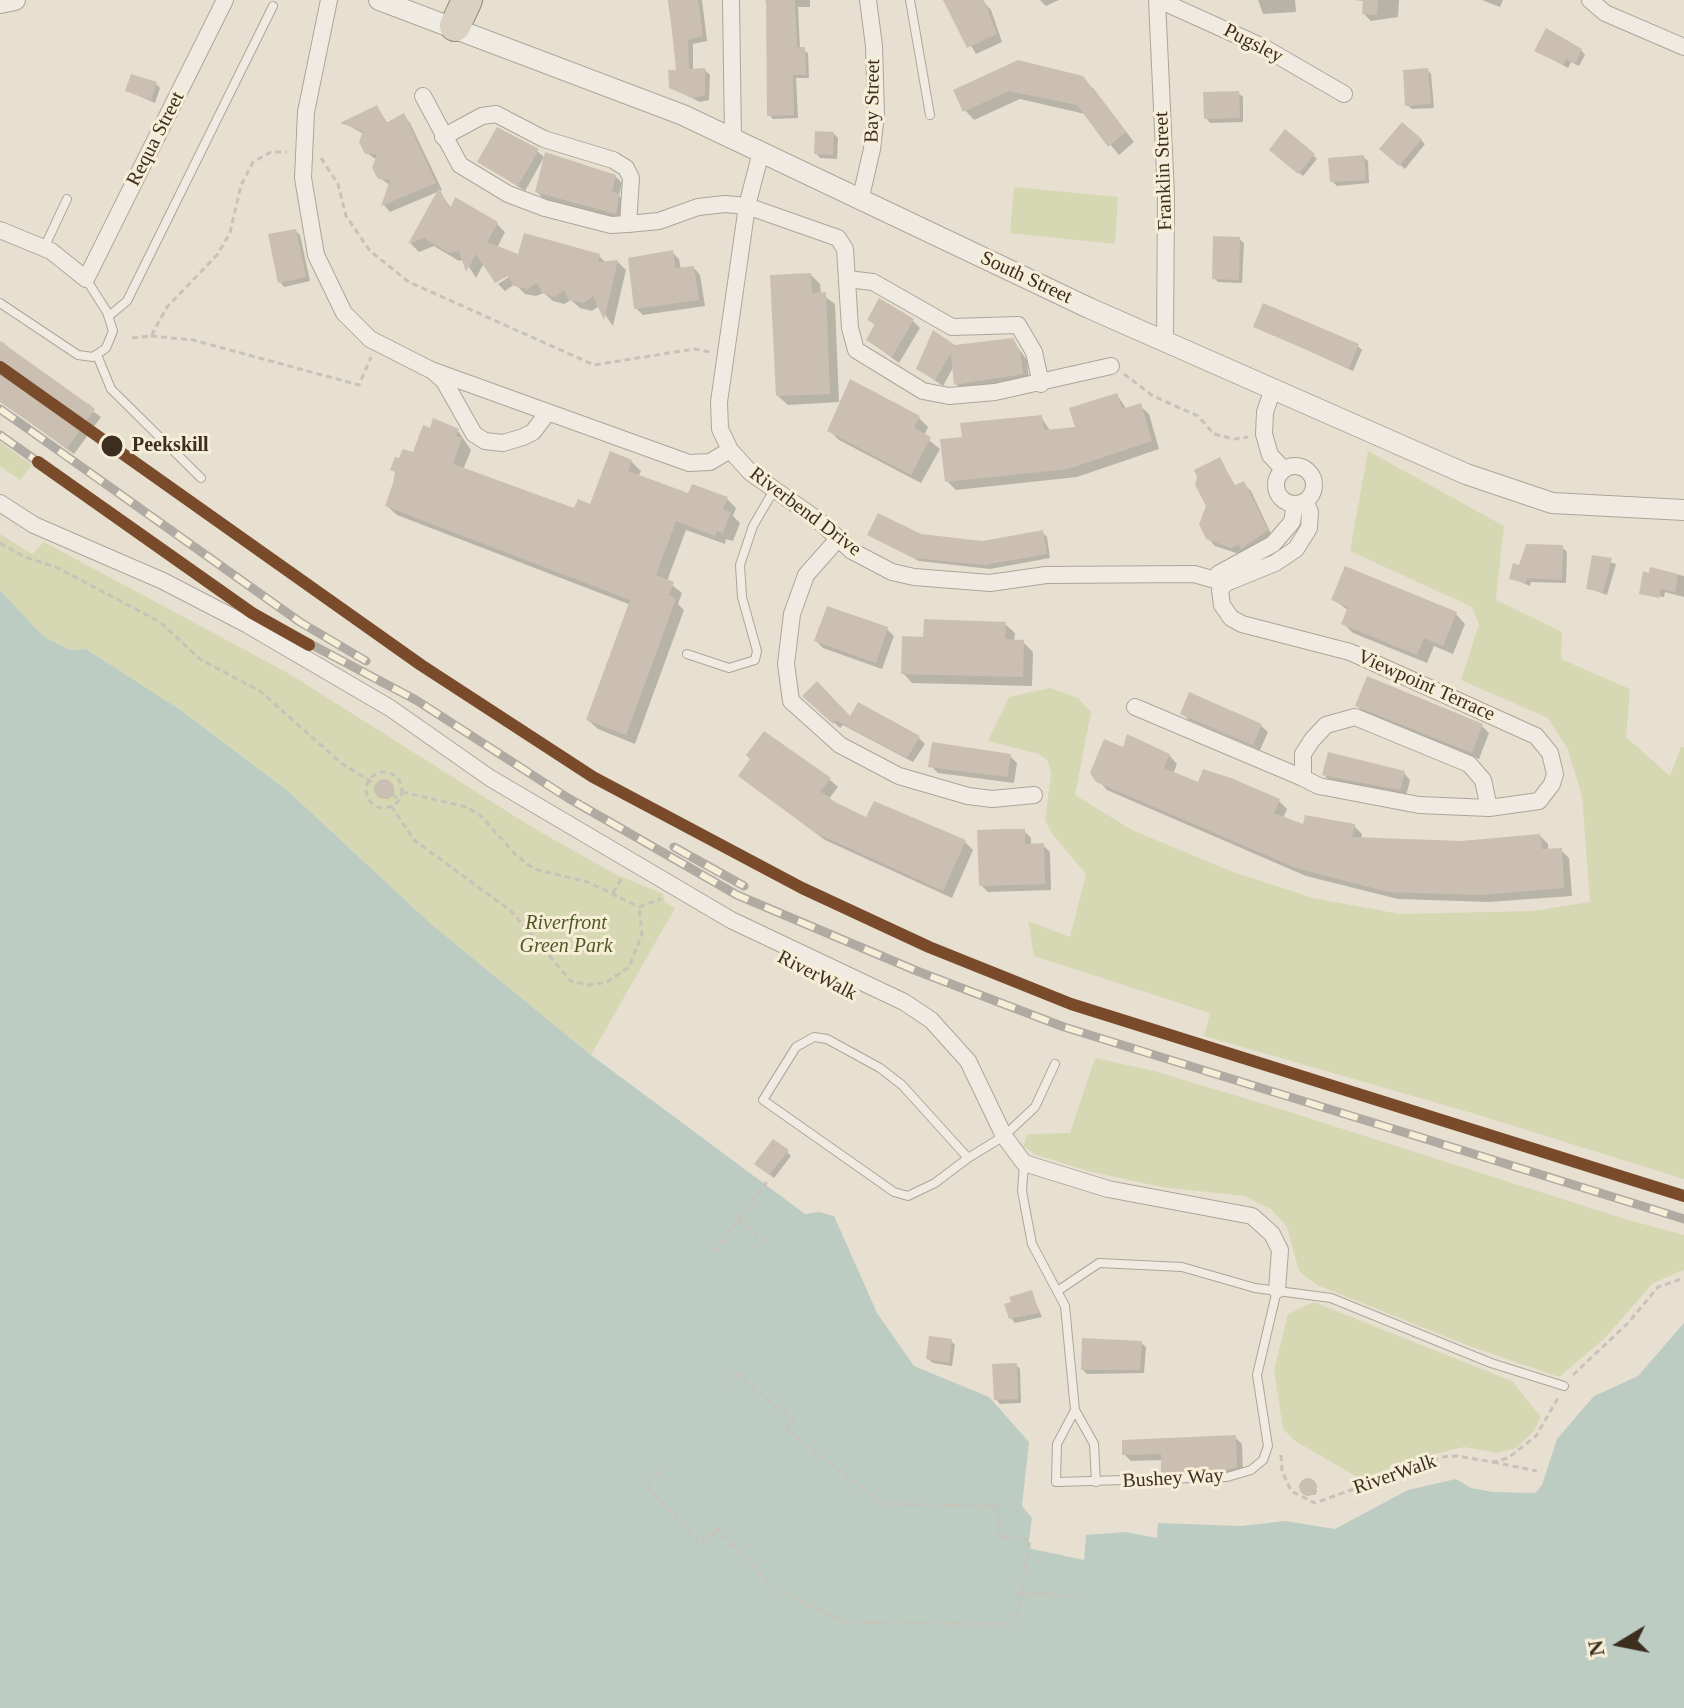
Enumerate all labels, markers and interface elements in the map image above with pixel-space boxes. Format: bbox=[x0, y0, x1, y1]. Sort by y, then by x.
street label: Pugsley bbox=[1219, 19, 1287, 69]
street label: Bay Street bbox=[860, 59, 886, 143]
street label: Requa Street bbox=[122, 88, 190, 190]
street label: Franklin Street bbox=[1150, 111, 1178, 231]
street label: South Street bbox=[976, 246, 1076, 310]
marker: Peekskill bbox=[99, 433, 125, 459]
place label: Peekskill bbox=[132, 434, 209, 458]
street label: Riverbend Drive bbox=[744, 462, 866, 562]
street label: Viewpoint Terrace bbox=[1354, 645, 1498, 727]
park label: Riverfront Green Park bbox=[519, 912, 613, 959]
street label: RiverWalk bbox=[773, 946, 861, 1006]
street label: RiverWalk bbox=[1350, 1450, 1440, 1500]
street label: Bushey Way bbox=[1122, 1464, 1224, 1494]
north arrow bbox=[1580, 1604, 1660, 1684]
text: N bbox=[1582, 1638, 1610, 1658]

